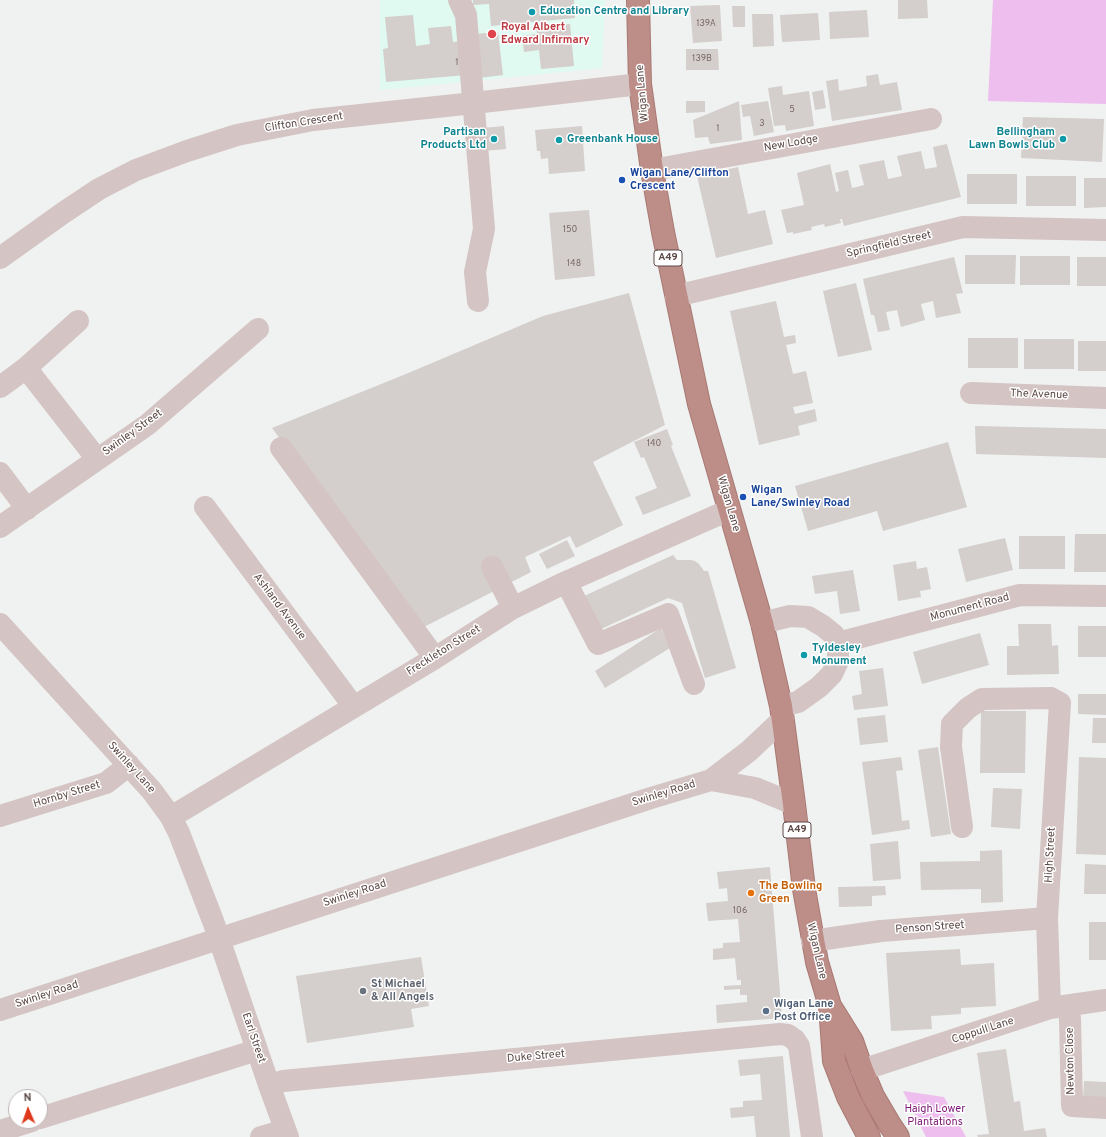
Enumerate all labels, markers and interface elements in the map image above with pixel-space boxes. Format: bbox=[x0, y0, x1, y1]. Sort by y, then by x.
place label: Education Centre and Library bbox=[540, 5, 689, 19]
marker: Education Centre and Library bbox=[527, 7, 537, 17]
house number: 139A bbox=[696, 19, 716, 29]
place label: Royal Albert Edward Infirmary bbox=[501, 21, 590, 47]
marker: Royal Albert Edward Infirmary bbox=[486, 28, 498, 40]
house number: 139B bbox=[692, 54, 712, 64]
house number: 1 bbox=[455, 58, 459, 68]
street label: Wigan Lane bbox=[634, 64, 652, 122]
house number: 5 bbox=[789, 105, 795, 115]
street label: Clifton Crescent bbox=[264, 110, 344, 136]
house number: 3 bbox=[759, 119, 765, 129]
house number: 1 bbox=[716, 124, 720, 134]
place label: Partisan Products Ltd bbox=[421, 126, 486, 152]
place label: Bellingham Lawn Bowls Club bbox=[969, 126, 1055, 152]
place label: Greenbank House bbox=[567, 133, 658, 147]
street label: New Lodge bbox=[763, 133, 819, 155]
marker: Partisan Products Ltd bbox=[489, 134, 499, 144]
marker: Bellingham Lawn Bowls Club bbox=[1058, 134, 1068, 144]
marker: Greenbank House bbox=[554, 135, 564, 145]
place label: Wigan Lane/Clifton Crescent bbox=[630, 167, 729, 193]
marker: Wigan Lane/Clifton Crescent bbox=[617, 175, 627, 185]
house number: 150 bbox=[563, 225, 577, 235]
street label: Springfield Street bbox=[845, 229, 933, 261]
road number: A49 bbox=[654, 250, 682, 266]
house number: 148 bbox=[567, 259, 581, 269]
street label: The Avenue bbox=[1010, 387, 1068, 403]
street label: Swinley Street bbox=[101, 407, 165, 459]
house number: 140 bbox=[647, 439, 661, 449]
street label: Wigan Lane bbox=[714, 475, 742, 533]
place label: Wigan Lane/Swinley Road bbox=[751, 484, 850, 510]
marker: Wigan Lane/Swinley Road bbox=[738, 492, 748, 502]
street label: Ashland Avenue bbox=[250, 571, 308, 643]
street label: Monument Road bbox=[929, 591, 1011, 625]
street label: Freckleton Street bbox=[405, 623, 483, 679]
place label: Tyldesley Monument bbox=[812, 642, 867, 668]
marker: Tyldesley Monument bbox=[799, 650, 809, 660]
street label: Swinley Lane bbox=[105, 740, 157, 796]
street label: Swinley Road bbox=[631, 778, 697, 810]
street label: Hornby Street bbox=[32, 779, 102, 811]
road number: A49 bbox=[783, 822, 811, 838]
street label: High Street bbox=[1043, 827, 1059, 883]
street label: Swinley Road bbox=[322, 878, 388, 910]
place label: The Bowling Green bbox=[759, 880, 822, 906]
marker: The Bowling Green bbox=[746, 888, 756, 898]
house number: 106 bbox=[733, 906, 747, 916]
street label: Penson Street bbox=[895, 919, 965, 937]
street label: Wigan Lane bbox=[803, 922, 829, 980]
place label: St Michael & All Angels bbox=[371, 978, 434, 1004]
street label: Swinley Road bbox=[14, 979, 80, 1011]
marker: St Michael & All Angels bbox=[358, 986, 368, 996]
place label: Wigan Lane Post Office bbox=[774, 998, 833, 1024]
marker: Wigan Lane Post Office bbox=[761, 1006, 771, 1016]
street label: Earl Street bbox=[238, 1011, 268, 1065]
street label: Coppull Lane bbox=[950, 1015, 1016, 1047]
street label: Newton Close bbox=[1064, 1027, 1078, 1095]
street label: Duke Street bbox=[507, 1048, 565, 1066]
north arrow bbox=[8, 1089, 48, 1129]
text: N bbox=[23, 1091, 32, 1105]
park label: Haigh Lower Plantations bbox=[904, 1103, 966, 1129]

